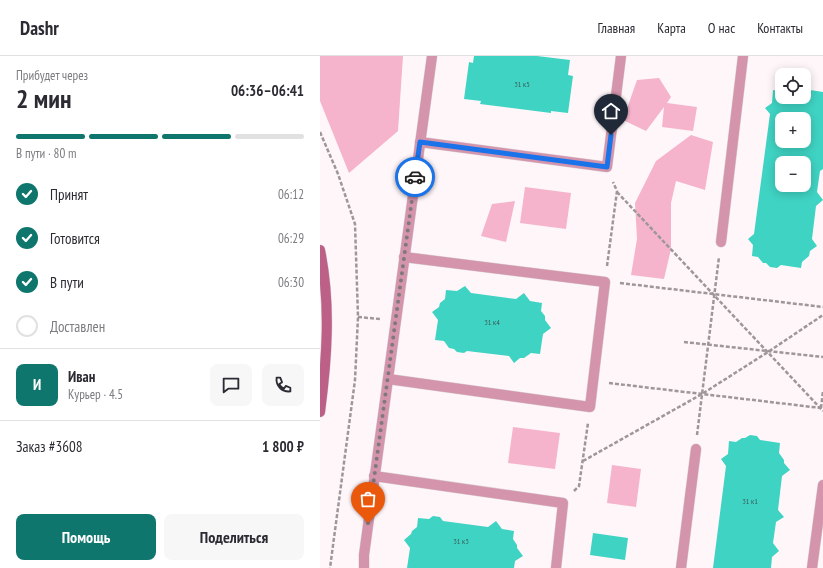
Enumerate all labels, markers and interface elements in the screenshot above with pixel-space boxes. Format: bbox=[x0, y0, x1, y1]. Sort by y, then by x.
text: Dashr bbox=[20, 16, 59, 40]
text: Главная bbox=[597, 19, 635, 37]
text: Карта bbox=[657, 19, 686, 37]
text: О нас bbox=[708, 19, 735, 37]
text: Контакты bbox=[757, 19, 803, 37]
text: Прибудет через bbox=[16, 67, 88, 84]
map controls bbox=[775, 68, 811, 192]
button: locate bbox=[775, 68, 811, 104]
house number: 31 к5 bbox=[514, 79, 530, 89]
text: 06:36–06:41 bbox=[231, 81, 304, 100]
text: 2 мин bbox=[16, 82, 71, 115]
pin bbox=[594, 94, 628, 135]
icon: home bbox=[600, 100, 622, 122]
button: + bbox=[775, 112, 811, 148]
text: В пути · 80 m bbox=[16, 145, 77, 162]
button: − bbox=[775, 156, 811, 192]
courier bbox=[395, 157, 435, 197]
icon: car bbox=[404, 166, 426, 188]
icon: check bbox=[16, 183, 38, 205]
text: Принят bbox=[50, 185, 88, 204]
text: 06:12 bbox=[278, 186, 304, 203]
icon: check bbox=[16, 227, 38, 249]
text: Готовится bbox=[50, 229, 100, 248]
text: 06:29 bbox=[278, 230, 304, 247]
icon: check bbox=[16, 271, 38, 293]
text: В пути bbox=[50, 273, 84, 292]
text: 06:30 bbox=[278, 274, 304, 291]
text: Доставлен bbox=[50, 317, 105, 336]
house number: 31 к4 bbox=[484, 317, 500, 327]
button: chat bbox=[210, 364, 252, 406]
button: phone bbox=[262, 364, 304, 406]
text: Иван bbox=[68, 367, 95, 386]
text: И bbox=[33, 375, 41, 394]
text: Курьер · 4.5 bbox=[68, 386, 123, 403]
text: Заказ #3608 bbox=[16, 437, 83, 456]
text: 1 800 ₽ bbox=[262, 437, 304, 456]
pin bbox=[351, 482, 385, 523]
icon: bag bbox=[357, 488, 379, 510]
house number: 31 к1 bbox=[742, 496, 758, 506]
button: Помощь bbox=[16, 514, 156, 560]
button: Поделиться bbox=[164, 514, 304, 560]
house number: 31 к3 bbox=[453, 536, 469, 546]

